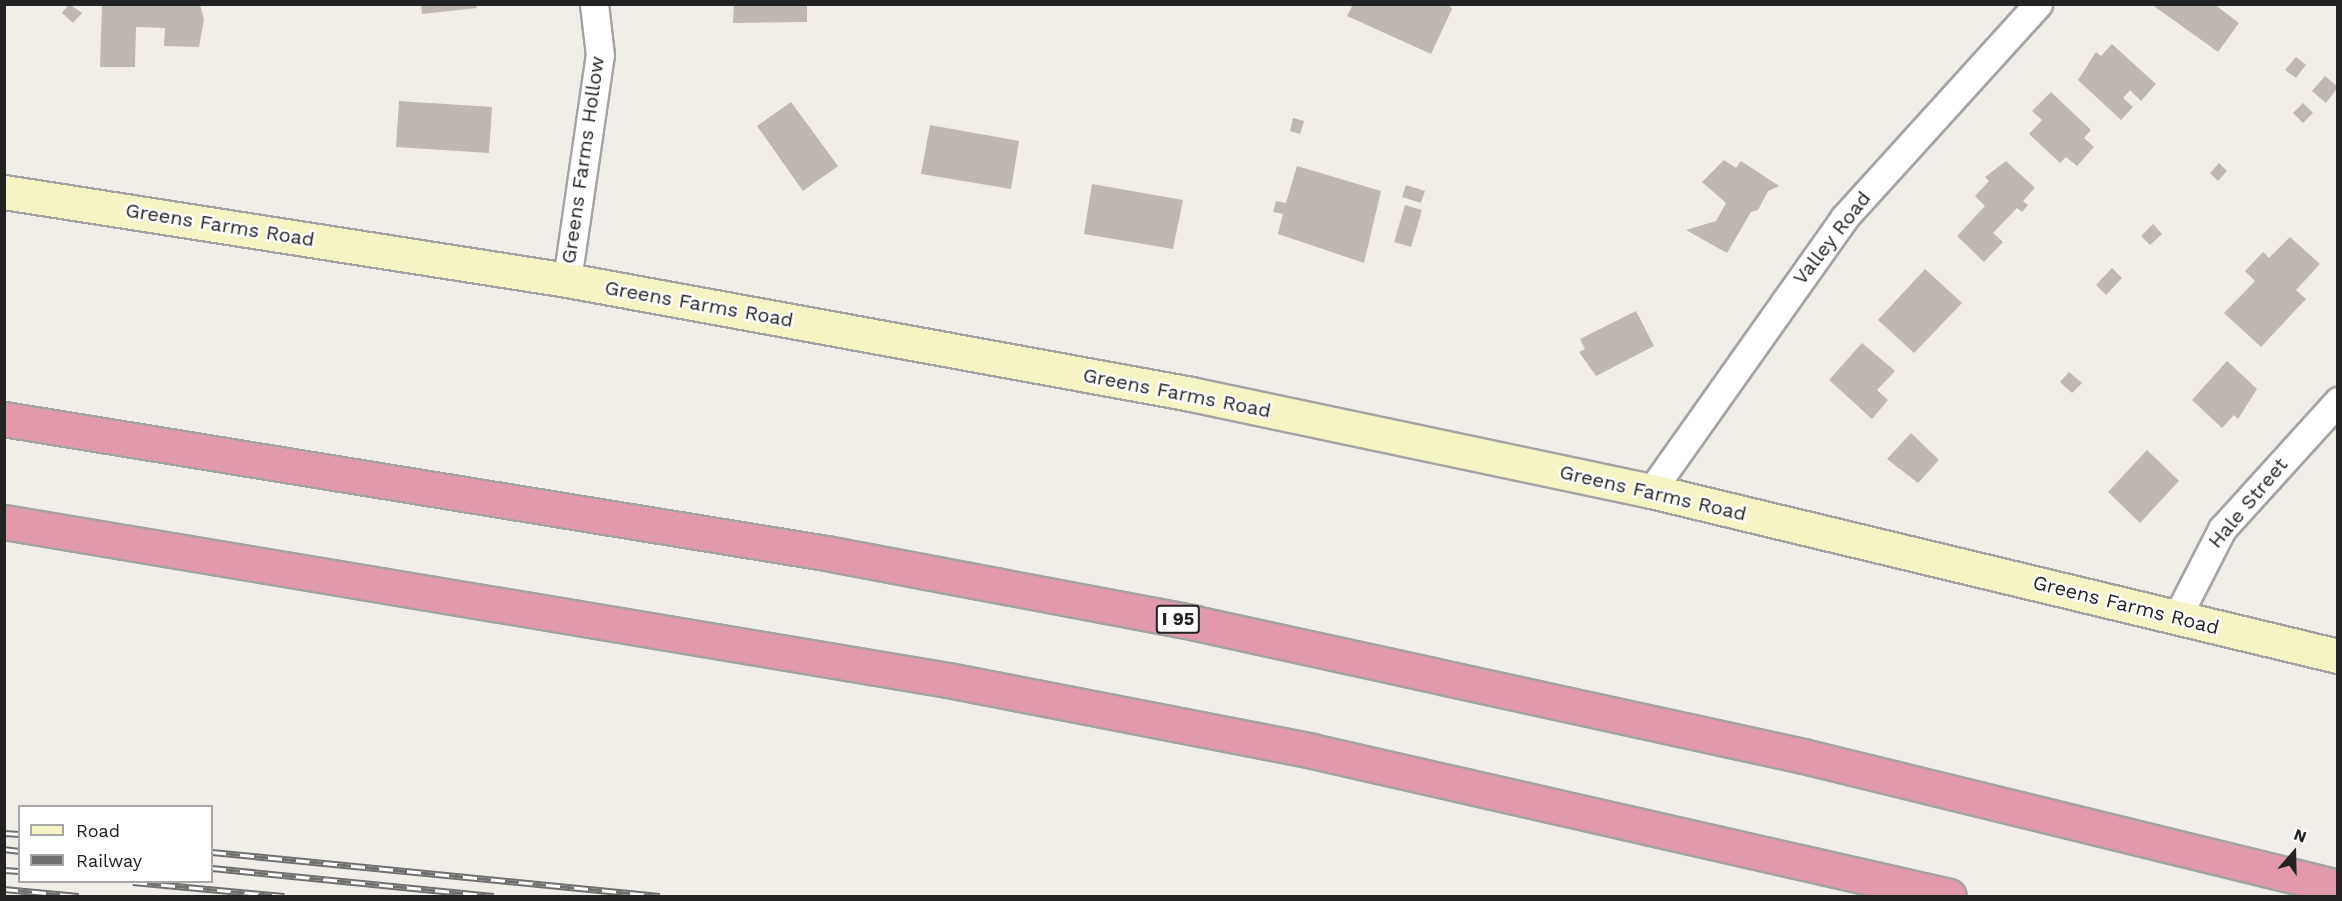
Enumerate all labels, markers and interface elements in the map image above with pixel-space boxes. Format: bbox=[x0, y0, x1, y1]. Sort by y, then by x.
street label: Greens Farms Hollow bbox=[557, 55, 609, 265]
street label: Valley Road bbox=[1788, 186, 1876, 290]
street label: Greens Farms Road bbox=[124, 198, 316, 252]
street label: Greens Farms Road bbox=[603, 276, 795, 332]
street label: Greens Farms Road bbox=[1081, 363, 1273, 423]
street label: Hale Street bbox=[2203, 453, 2293, 553]
street label: Greens Farms Road bbox=[1557, 460, 1749, 526]
street label: Greens Farms Road bbox=[2030, 570, 2222, 640]
road number: I 95 bbox=[1156, 604, 1200, 634]
legend bbox=[18, 805, 213, 883]
text: Road bbox=[76, 820, 120, 841]
north arrow bbox=[2264, 823, 2324, 883]
text: N bbox=[2291, 825, 2309, 847]
text: Railway bbox=[76, 850, 142, 871]

